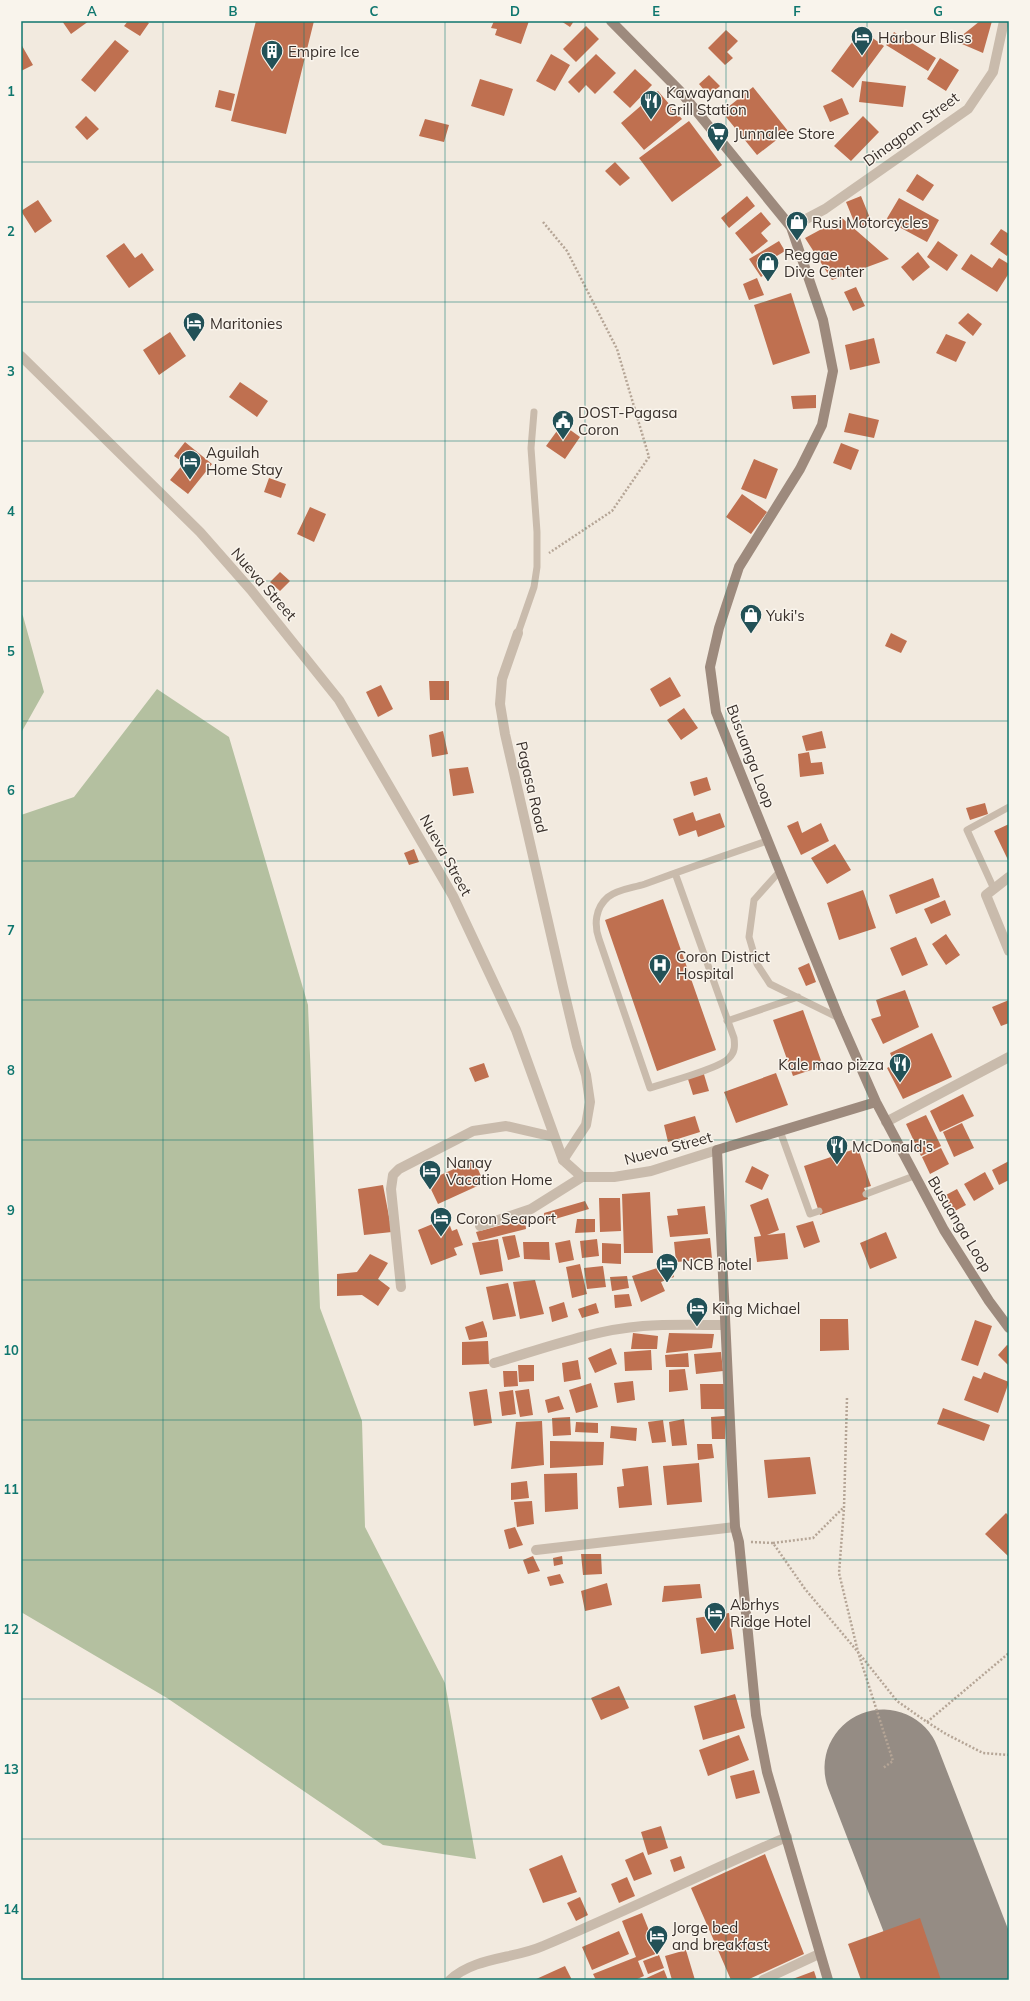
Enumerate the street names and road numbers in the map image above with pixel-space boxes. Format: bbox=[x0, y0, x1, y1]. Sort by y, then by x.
street label: Dinagpan Street bbox=[859, 88, 963, 170]
street label: Nueva Street bbox=[227, 544, 301, 624]
street label: Busuanga Loop bbox=[723, 702, 779, 810]
street label: Pagasa Road bbox=[512, 739, 552, 835]
street label: Nueva Street bbox=[416, 811, 476, 899]
street label: Nueva Street bbox=[622, 1127, 714, 1169]
street label: Busuanga Loop bbox=[924, 1172, 996, 1276]

